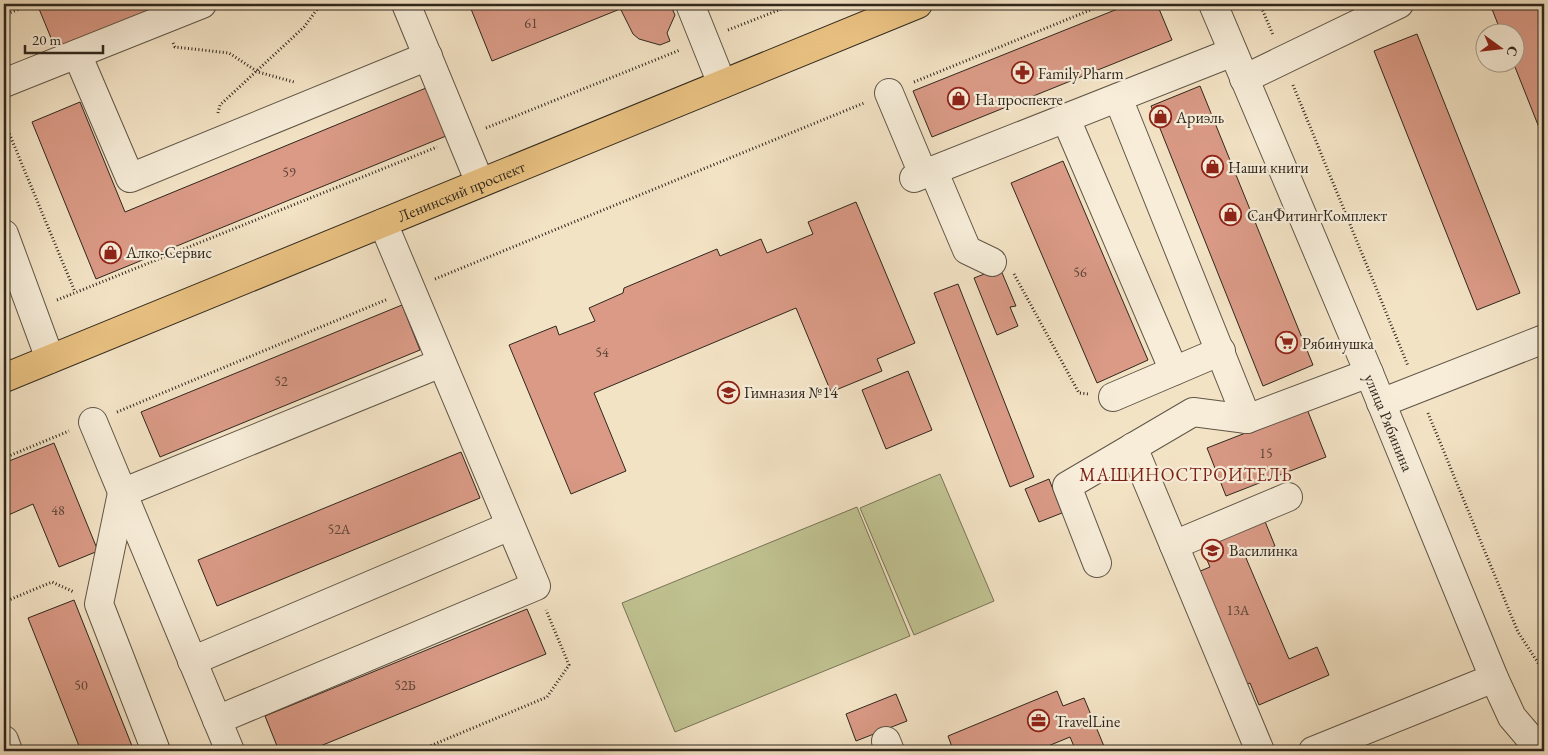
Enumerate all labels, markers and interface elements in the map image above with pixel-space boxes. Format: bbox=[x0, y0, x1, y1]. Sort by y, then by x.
house number: 61 bbox=[524, 14, 538, 32]
scale bar bbox=[25, 22, 102, 54]
north arrow bbox=[1476, 22, 1526, 72]
text: 20 m bbox=[32, 30, 61, 49]
text: С bbox=[1503, 44, 1523, 59]
pharmacy icon: Family Pharm bbox=[1010, 61, 1034, 85]
place label: Family Pharm bbox=[1038, 63, 1124, 84]
shop icon: На проспекте bbox=[947, 87, 971, 111]
place label: На проспекте bbox=[975, 89, 1063, 110]
shop icon: Ариэль bbox=[1148, 105, 1172, 129]
place label: Ариэль bbox=[1175, 107, 1224, 128]
shop icon: Наши книги bbox=[1200, 155, 1224, 179]
street label: Ленинский проспект bbox=[395, 156, 529, 227]
place label: Наши книги bbox=[1228, 157, 1309, 178]
house number: 59 bbox=[282, 163, 296, 181]
shop icon: СанФитингКомплект bbox=[1219, 203, 1243, 227]
place label: СанФитингКомплект bbox=[1247, 205, 1387, 226]
shop icon: Алко-Сервис bbox=[98, 240, 122, 264]
place label: Алко-Сервис bbox=[125, 242, 212, 263]
house number: 56 bbox=[1073, 263, 1087, 281]
supermarket icon: Рябинушка bbox=[1274, 331, 1298, 355]
place label: Рябинушка bbox=[1302, 333, 1374, 354]
house number: 54 bbox=[595, 343, 609, 361]
street label: улица Рябинина bbox=[1359, 371, 1418, 475]
house number: 52 bbox=[274, 372, 288, 390]
school or university icon: Гимназия №14 bbox=[716, 380, 740, 404]
place label: Гимназия №14 bbox=[744, 382, 838, 403]
house number: 15 bbox=[1259, 444, 1273, 462]
district label: МАШИНОСТРОИТЕЛЬ bbox=[1079, 463, 1293, 486]
house number: 48 bbox=[51, 501, 65, 519]
house number: 52А bbox=[327, 520, 351, 538]
school or university icon: Василинка bbox=[1201, 538, 1225, 562]
place label: Василинка bbox=[1229, 540, 1298, 561]
house number: 13А bbox=[1226, 601, 1250, 619]
house number: 50 bbox=[74, 676, 88, 694]
house number: 52Б bbox=[394, 676, 416, 694]
office icon: TravelLine bbox=[1027, 709, 1051, 733]
place label: TravelLine bbox=[1055, 711, 1120, 732]

